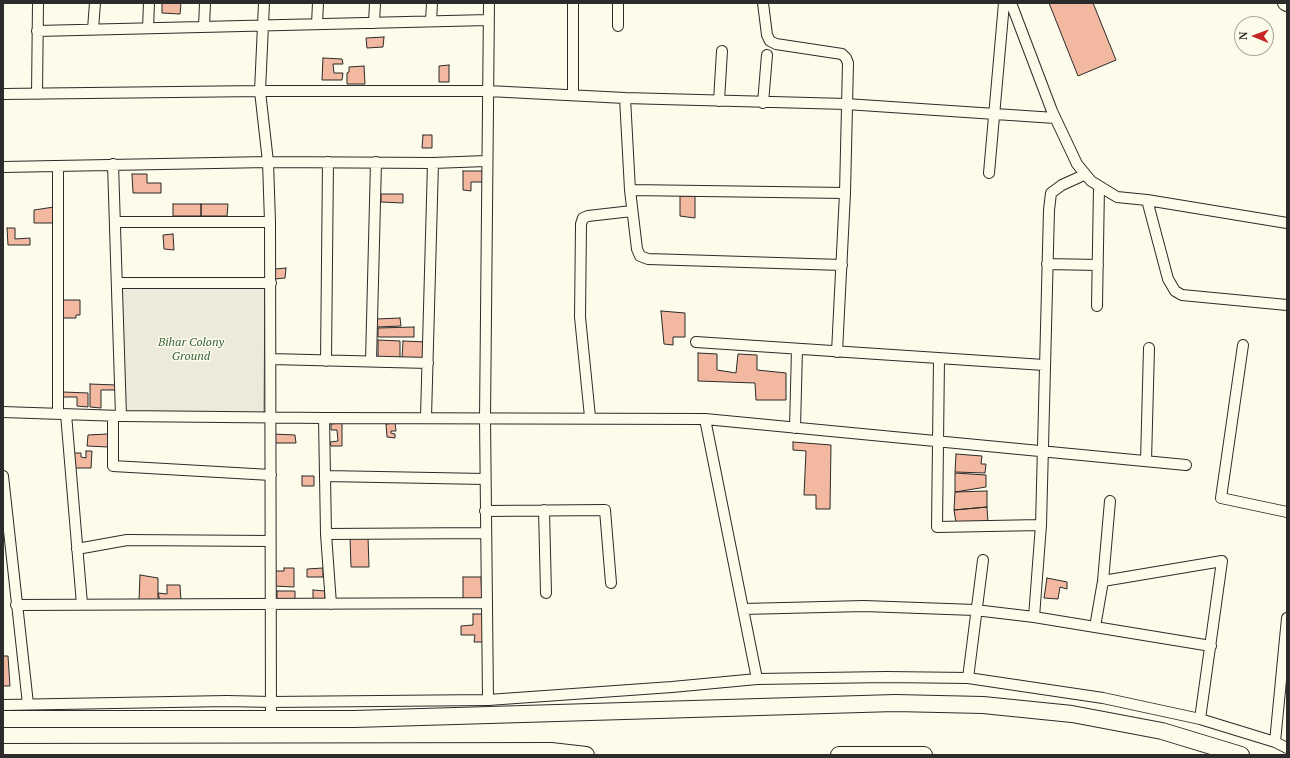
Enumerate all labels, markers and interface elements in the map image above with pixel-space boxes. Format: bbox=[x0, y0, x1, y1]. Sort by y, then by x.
north arrow bbox=[1234, 16, 1274, 56]
text: N bbox=[1236, 32, 1250, 40]
park label: Bihar Colony Ground bbox=[158, 336, 224, 364]

